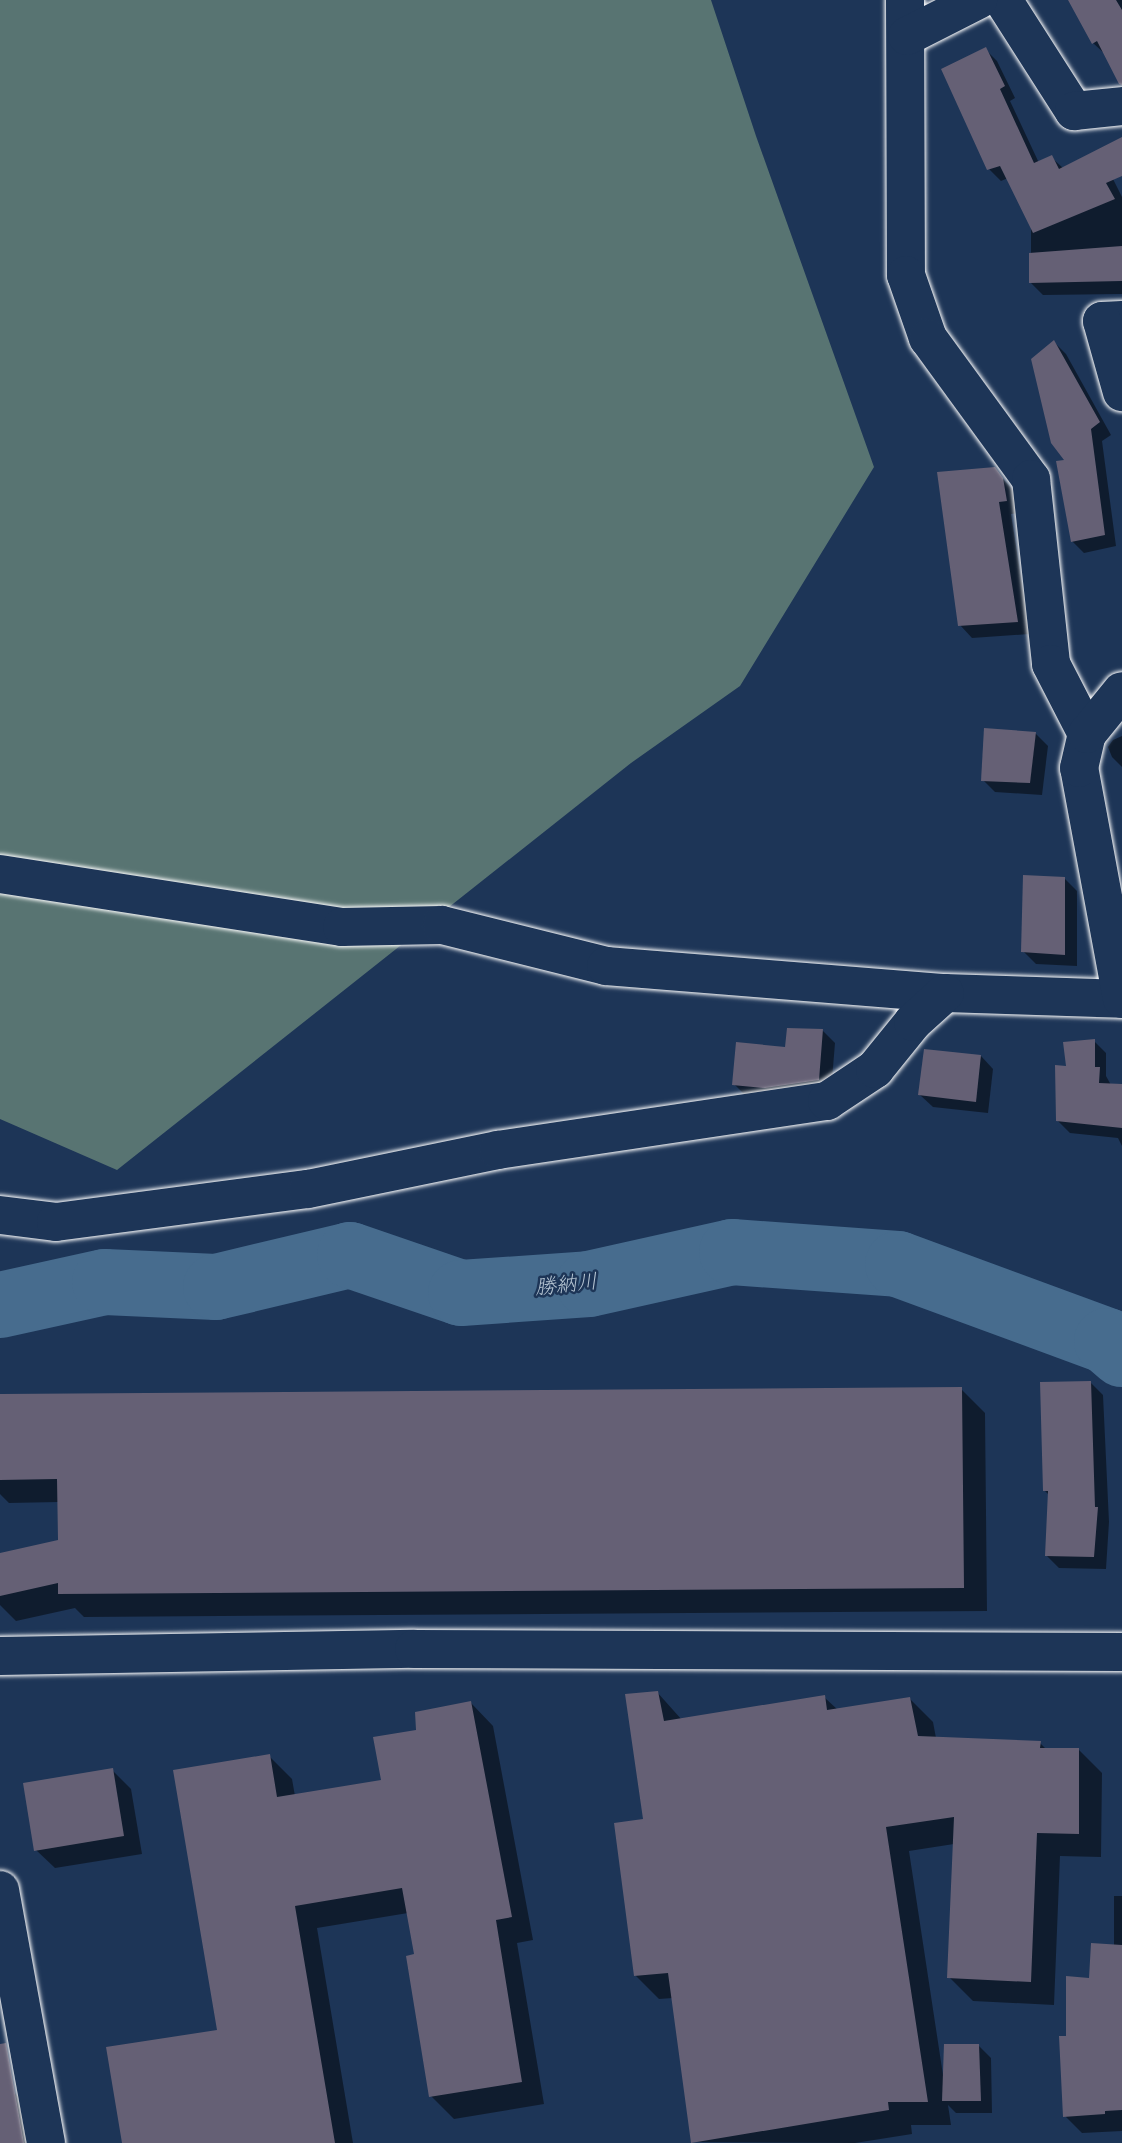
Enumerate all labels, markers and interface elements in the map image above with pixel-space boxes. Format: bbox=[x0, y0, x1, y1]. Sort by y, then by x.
water label: 勝納川 bbox=[533, 1268, 599, 1300]

